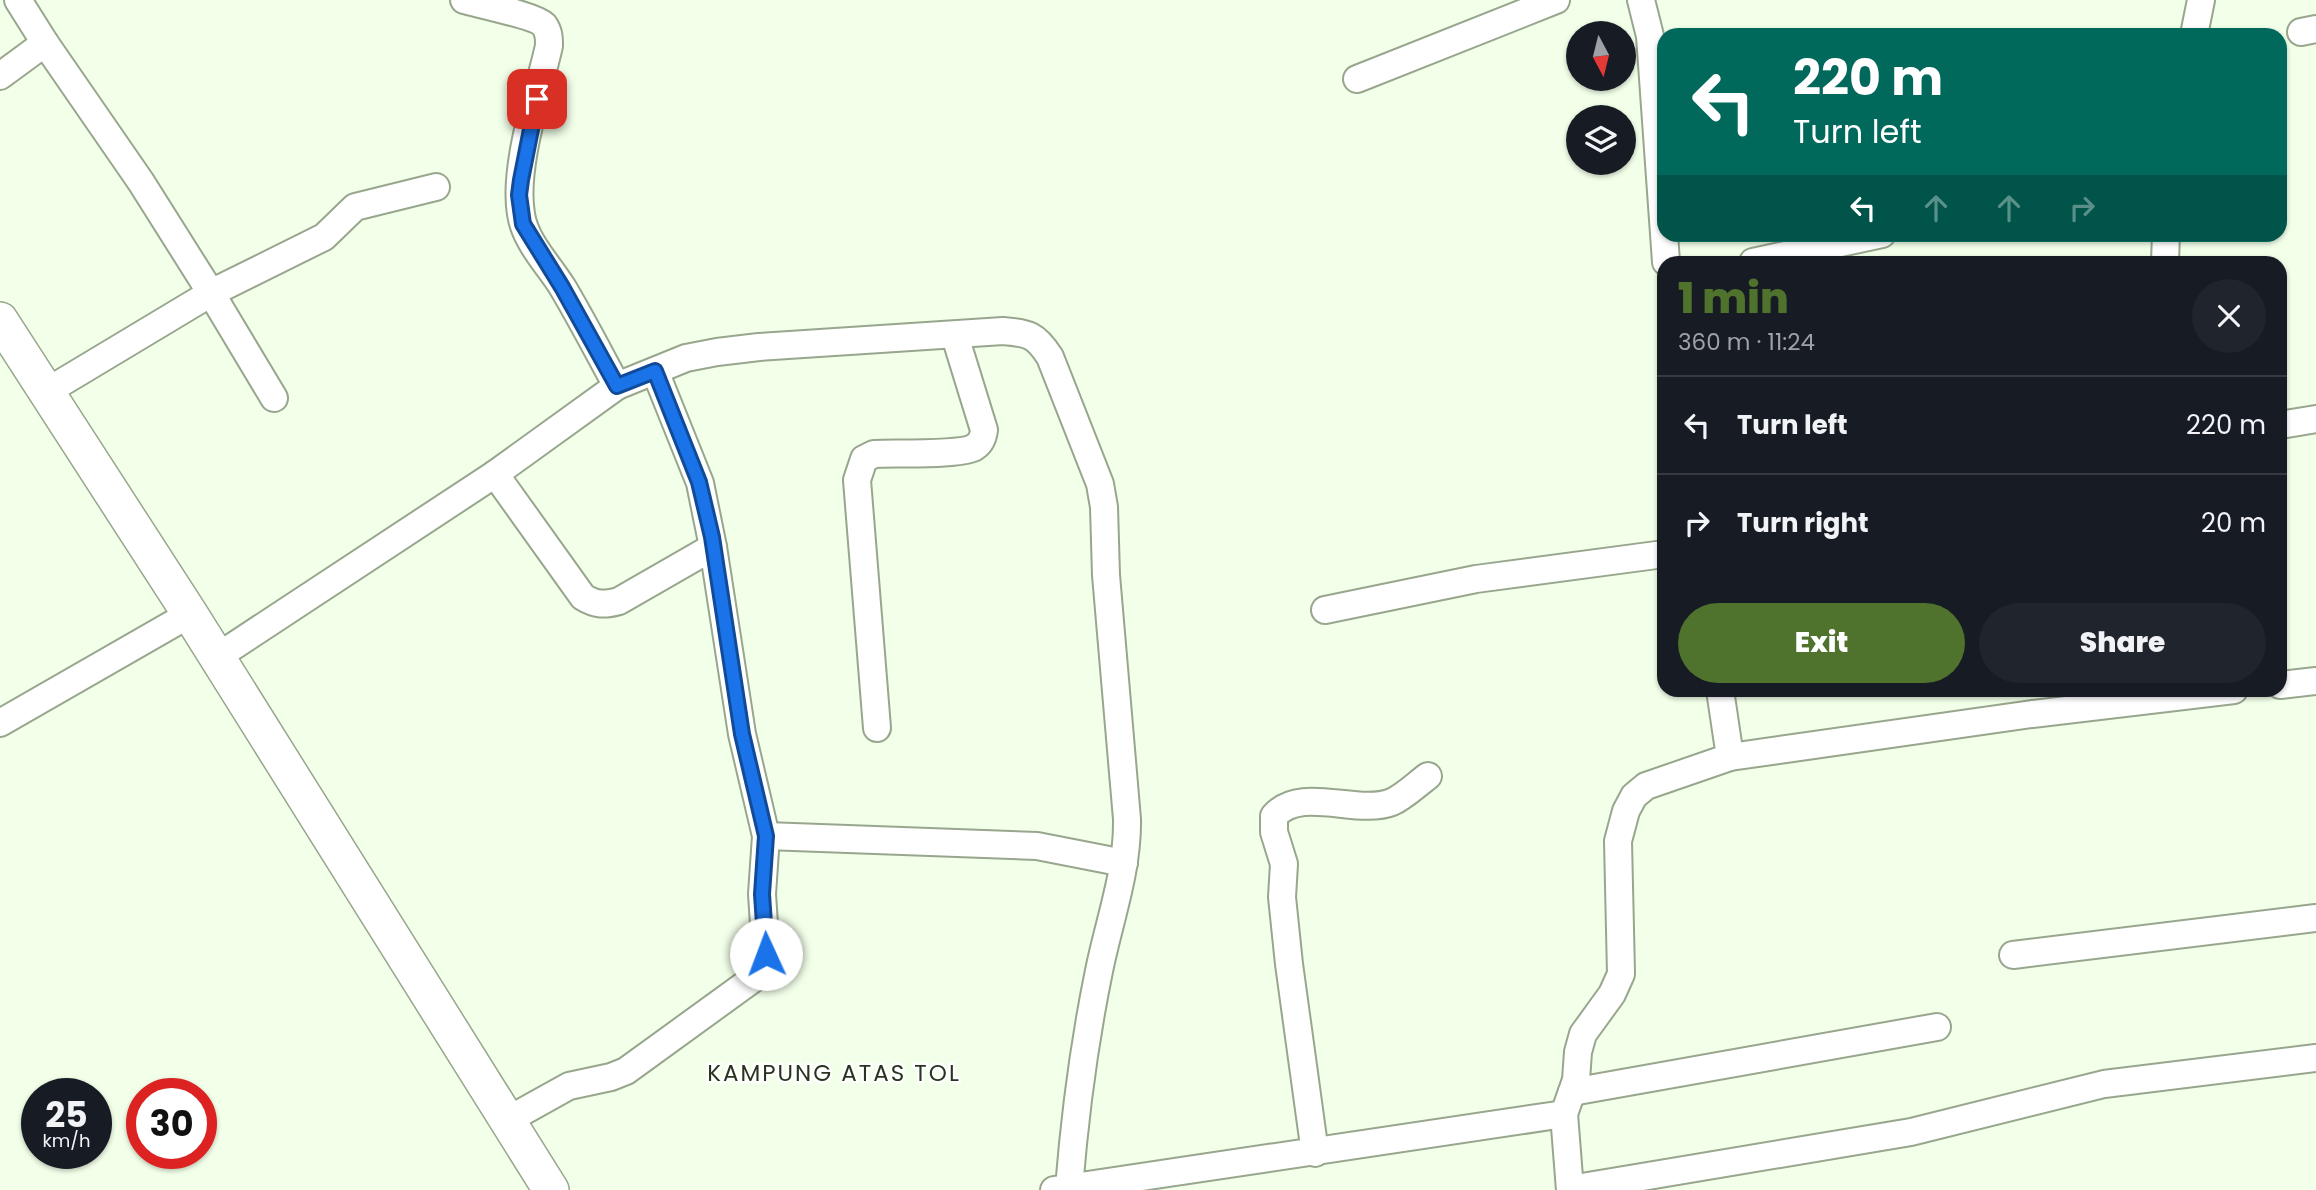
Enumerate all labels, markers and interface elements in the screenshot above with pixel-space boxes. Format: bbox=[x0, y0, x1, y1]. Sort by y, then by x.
north arrow bbox=[1566, 21, 1636, 91]
map controls bbox=[1566, 21, 1636, 175]
text: 220 m bbox=[1793, 44, 1943, 112]
icon: left bbox=[1678, 56, 1769, 147]
pin bbox=[507, 69, 567, 129]
icon: arrive bbox=[518, 80, 556, 118]
button: layers bbox=[1566, 105, 1636, 175]
text: Turn left bbox=[1793, 109, 1922, 154]
icon: left bbox=[1844, 189, 1882, 227]
icon: ahead bbox=[1917, 189, 1955, 227]
icon: ahead bbox=[1990, 189, 2028, 227]
icon: right bbox=[2063, 189, 2101, 227]
text: 1 min bbox=[1678, 269, 1789, 328]
button: close bbox=[2192, 279, 2266, 353]
text: 360 m · 11:24 bbox=[1678, 326, 1815, 358]
icon: left bbox=[1678, 406, 1716, 444]
text: Turn left bbox=[1737, 407, 1848, 443]
text: 220 m bbox=[2186, 407, 2266, 443]
icon: right bbox=[1678, 504, 1716, 542]
text: Turn right bbox=[1737, 505, 1869, 541]
text: 20 m bbox=[2201, 505, 2266, 541]
button: Exit bbox=[1678, 603, 1965, 683]
button: Share bbox=[1979, 603, 2266, 683]
position arrow bbox=[729, 917, 803, 991]
district label: KAMPUNG ATAS TOL bbox=[707, 1057, 961, 1089]
speed limit sign: 30 bbox=[126, 1078, 217, 1169]
text: 25 bbox=[45, 1090, 88, 1139]
text: km/h bbox=[43, 1128, 90, 1153]

